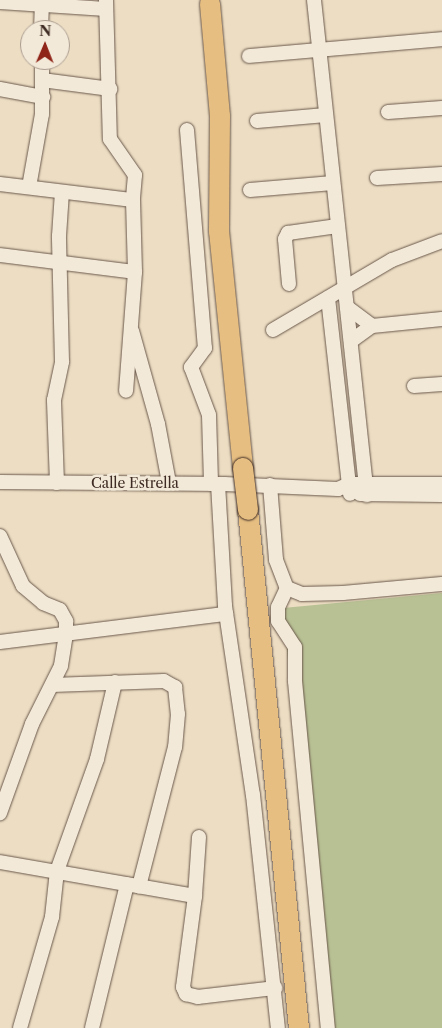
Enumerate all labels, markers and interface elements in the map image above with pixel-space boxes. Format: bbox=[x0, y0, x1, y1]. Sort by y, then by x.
north arrow bbox=[20, 20, 70, 70]
text: N bbox=[39, 22, 51, 40]
street label: Calle Estrella bbox=[91, 475, 179, 491]

